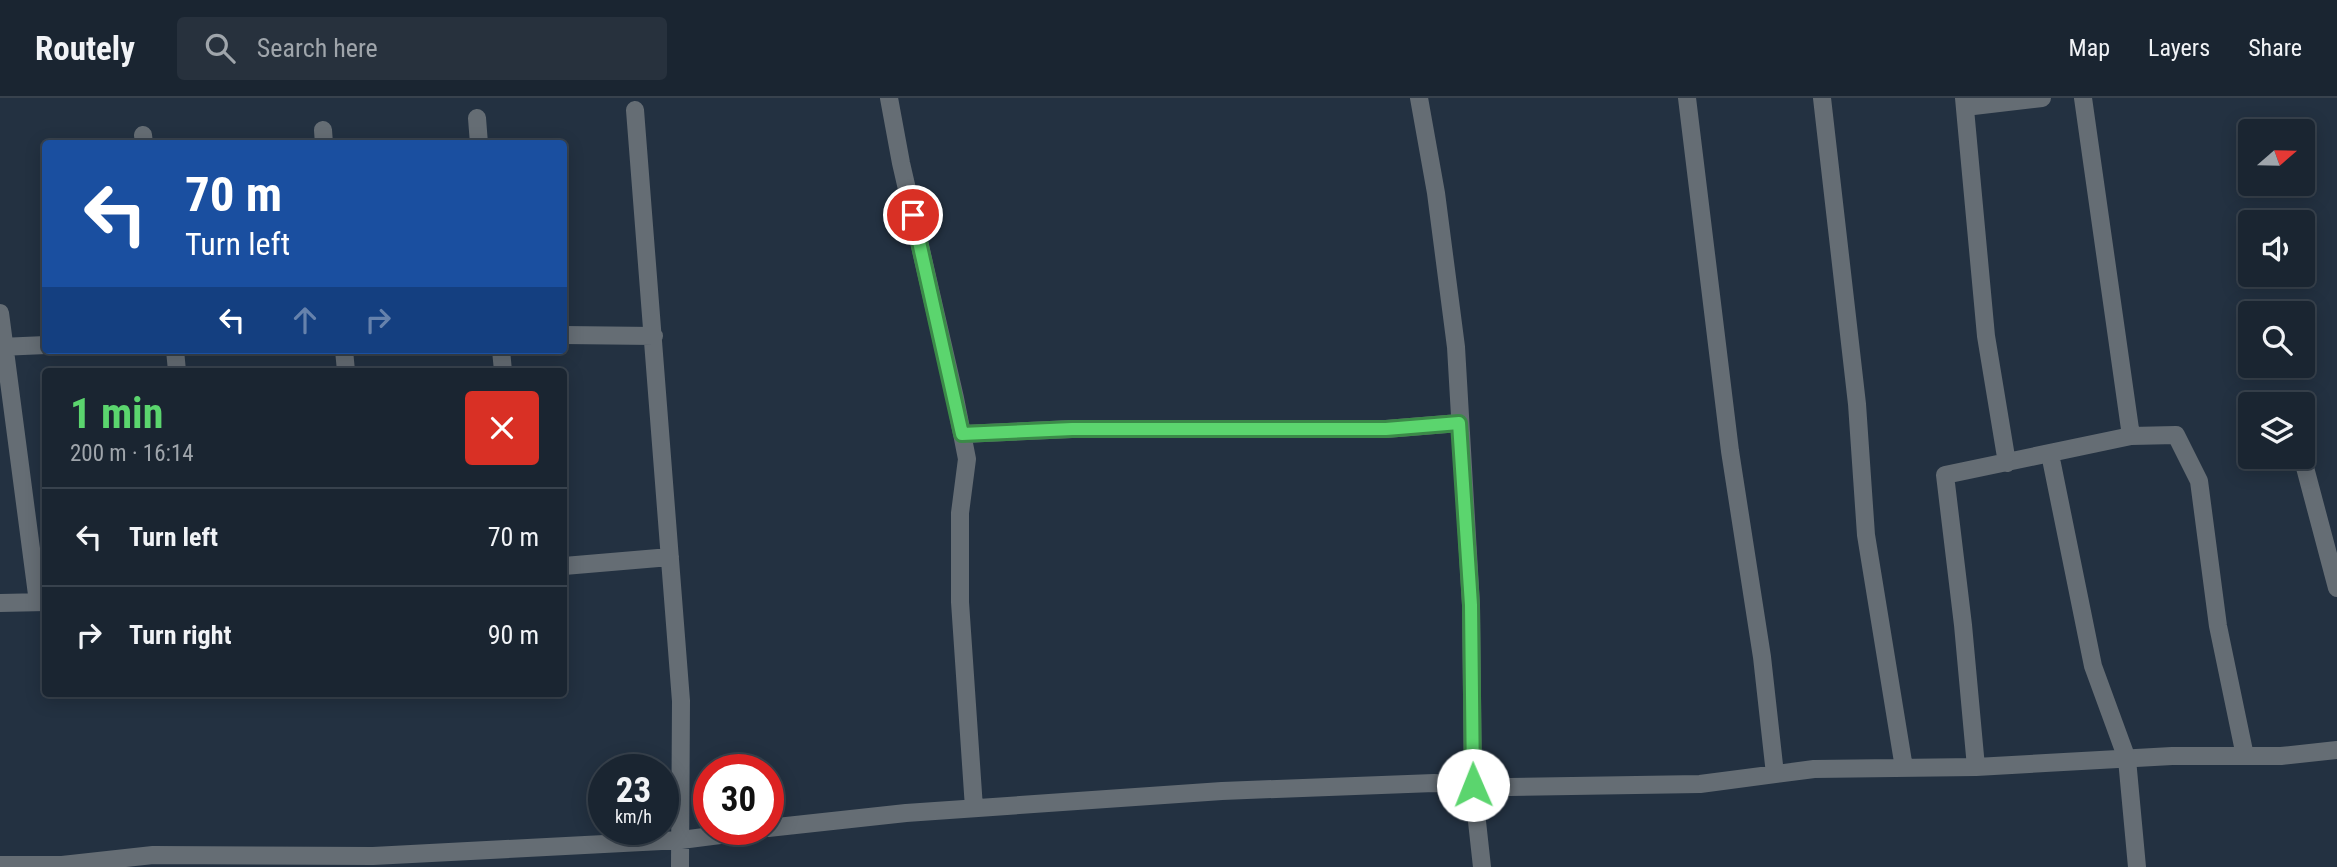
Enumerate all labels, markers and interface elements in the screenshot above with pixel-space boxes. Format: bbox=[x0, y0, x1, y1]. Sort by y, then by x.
search box bbox=[177, 17, 667, 80]
text: Routely bbox=[35, 29, 135, 68]
icon: search bbox=[201, 29, 239, 67]
text: Search here bbox=[257, 33, 378, 63]
text: Map bbox=[2069, 34, 2110, 62]
text: Layers bbox=[2148, 34, 2210, 62]
text: Share bbox=[2248, 34, 2302, 62]
north arrow bbox=[2238, 119, 2315, 196]
map controls bbox=[2238, 119, 2315, 469]
text: 70 m bbox=[185, 166, 282, 223]
icon: left bbox=[70, 168, 161, 259]
pin bbox=[883, 185, 943, 245]
icon: arrive bbox=[894, 196, 932, 234]
button: sound bbox=[2238, 210, 2315, 287]
text: Turn left bbox=[185, 225, 290, 263]
icon: left bbox=[213, 301, 251, 339]
icon: ahead bbox=[286, 301, 324, 339]
icon: right bbox=[359, 301, 397, 339]
button: search bbox=[2238, 301, 2315, 378]
text: 1 min bbox=[70, 389, 163, 438]
button: close bbox=[465, 391, 539, 465]
button: layers bbox=[2238, 392, 2315, 469]
text: 200 m · 16:14 bbox=[70, 440, 194, 467]
icon: left bbox=[70, 518, 108, 556]
text: Turn left bbox=[129, 522, 218, 552]
text: 70 m bbox=[488, 522, 539, 552]
icon: right bbox=[70, 616, 108, 654]
text: Turn right bbox=[129, 620, 231, 650]
text: 90 m bbox=[488, 620, 539, 650]
position arrow bbox=[1436, 748, 1510, 822]
speed limit sign: 30 bbox=[693, 754, 784, 845]
text: 23 bbox=[616, 770, 651, 811]
text: km/h bbox=[615, 806, 652, 827]

